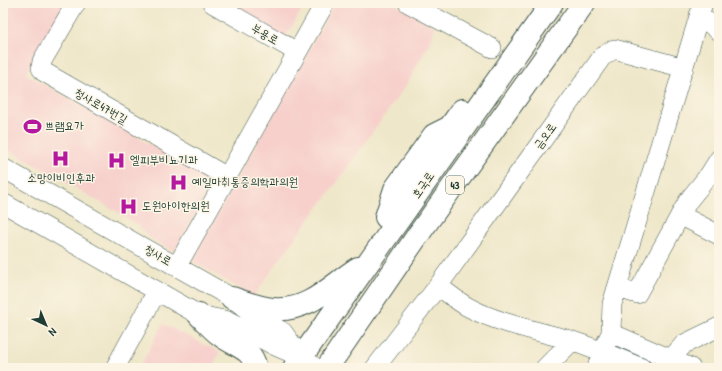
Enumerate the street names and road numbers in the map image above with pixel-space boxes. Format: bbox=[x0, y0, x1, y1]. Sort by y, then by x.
street label: 부용로 bbox=[248, 19, 282, 48]
street label: 청사로47번길 bbox=[72, 84, 131, 128]
street label: 금오로 bbox=[529, 119, 560, 152]
street label: 호국로 bbox=[407, 168, 438, 201]
road number: 43 bbox=[446, 176, 464, 194]
street label: 청사로 bbox=[141, 240, 175, 269]

